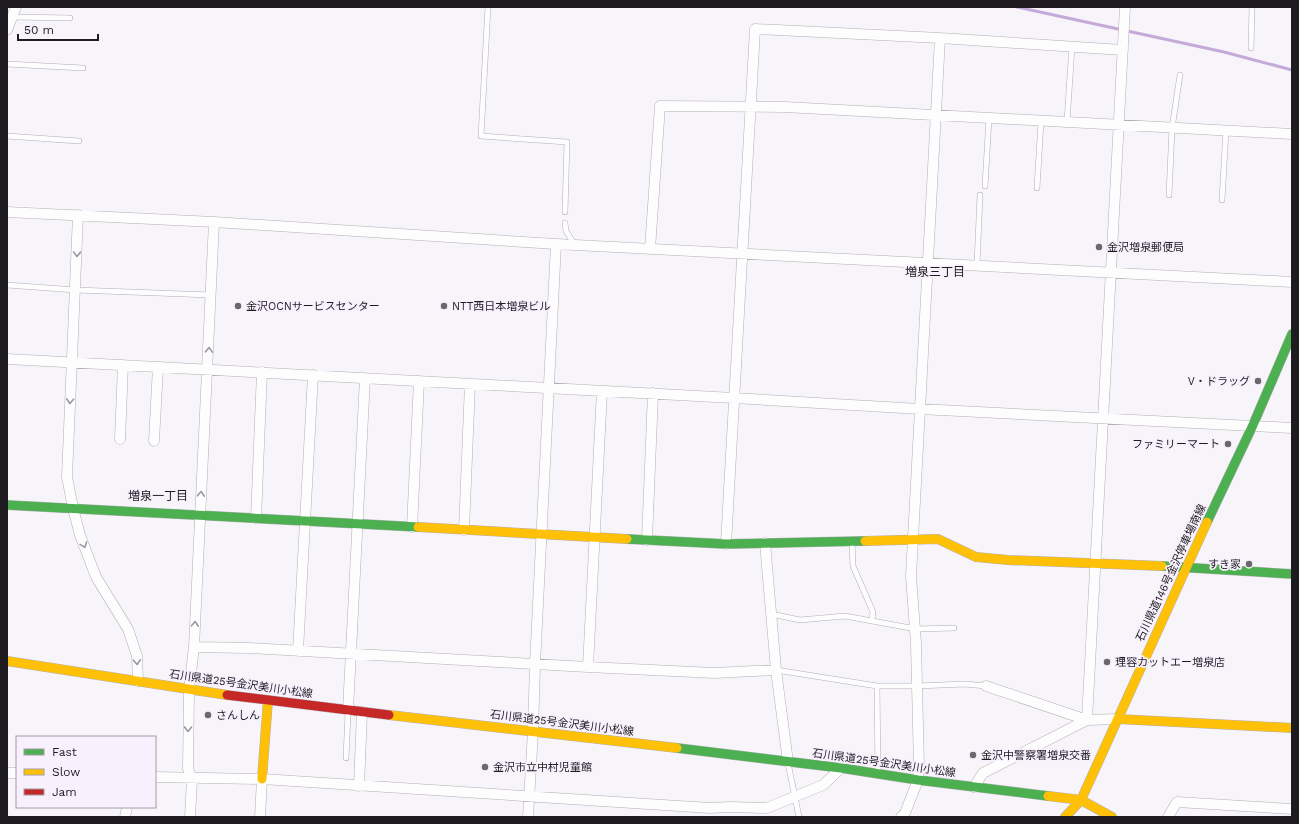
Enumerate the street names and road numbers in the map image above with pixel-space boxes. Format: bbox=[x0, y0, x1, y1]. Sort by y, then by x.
street label: 石川県道146号金沢停車場南線 bbox=[1133, 502, 1209, 644]
street label: 石川県道25号金沢美川小松線 bbox=[168, 667, 314, 701]
street label: 石川県道25号金沢美川小松線 bbox=[489, 708, 635, 738]
street label: 石川県道25号金沢美川小松線 bbox=[811, 746, 957, 780]

